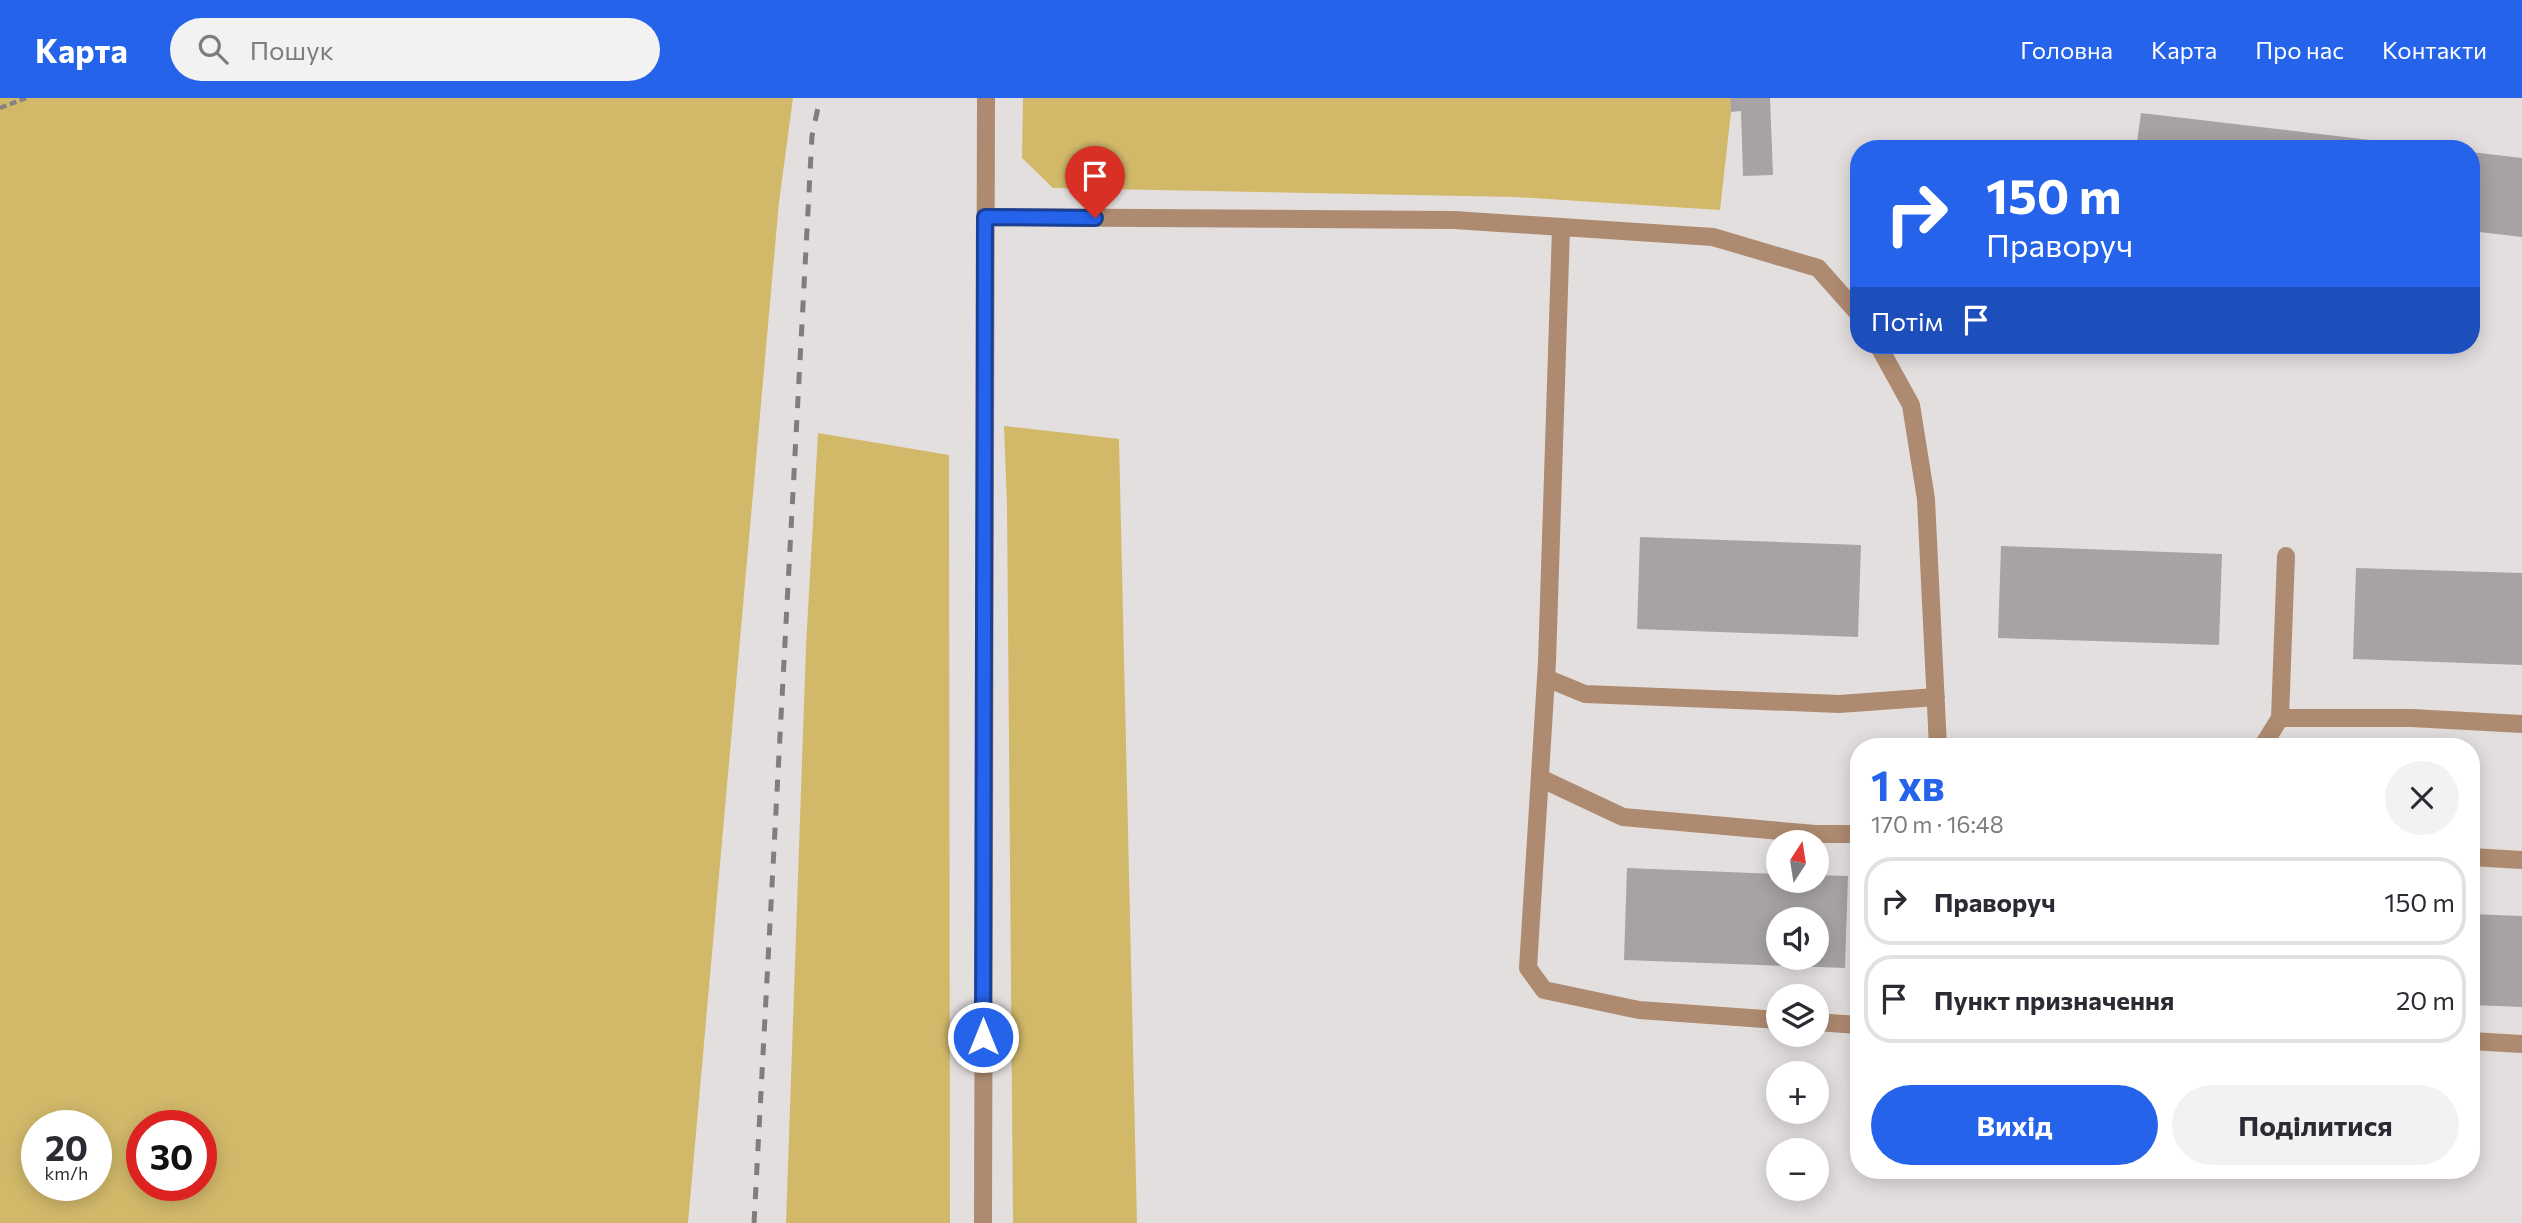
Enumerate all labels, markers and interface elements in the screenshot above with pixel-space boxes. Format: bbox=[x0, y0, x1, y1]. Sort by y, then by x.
search box bbox=[170, 18, 660, 81]
text: Карта bbox=[35, 29, 128, 70]
icon: search bbox=[194, 30, 232, 68]
text: Пошук bbox=[250, 34, 334, 65]
text: Головна bbox=[2020, 35, 2113, 64]
text: Карта bbox=[2151, 35, 2217, 64]
text: Про нас bbox=[2255, 35, 2344, 64]
text: Контакти bbox=[2382, 35, 2487, 64]
pin bbox=[1065, 146, 1125, 218]
icon: arrive bbox=[1076, 157, 1114, 195]
text: 150 m bbox=[1986, 164, 2121, 224]
icon: right bbox=[1871, 168, 1962, 259]
text: Праворуч bbox=[1986, 224, 2133, 264]
icon: arrive bbox=[1957, 301, 1995, 339]
text: Потім bbox=[1871, 305, 1943, 336]
text: 1 хв bbox=[1871, 758, 1945, 810]
button: close bbox=[2385, 761, 2459, 835]
text: 170 m · 16:48 bbox=[1871, 810, 2004, 838]
north arrow bbox=[1766, 830, 1829, 892]
map controls bbox=[1766, 830, 1829, 1201]
icon: right bbox=[1875, 882, 1913, 920]
text: Праворуч bbox=[1934, 886, 2056, 917]
text: 150 m bbox=[2384, 886, 2455, 917]
button: sound bbox=[1766, 907, 1829, 970]
icon: arrive bbox=[1875, 980, 1913, 1018]
button: layers bbox=[1766, 984, 1829, 1047]
text: Пункт призначення bbox=[1934, 984, 2174, 1015]
text: 20 m bbox=[2396, 984, 2455, 1015]
position arrow bbox=[946, 1000, 1020, 1074]
button: + bbox=[1766, 1061, 1829, 1124]
button: Вихід bbox=[1871, 1085, 2158, 1165]
button: Поділитися bbox=[2172, 1085, 2459, 1165]
speed limit sign: 30 bbox=[126, 1110, 217, 1201]
text: 20 bbox=[45, 1125, 88, 1168]
button: − bbox=[1766, 1138, 1829, 1201]
text: km/h bbox=[45, 1162, 88, 1184]

